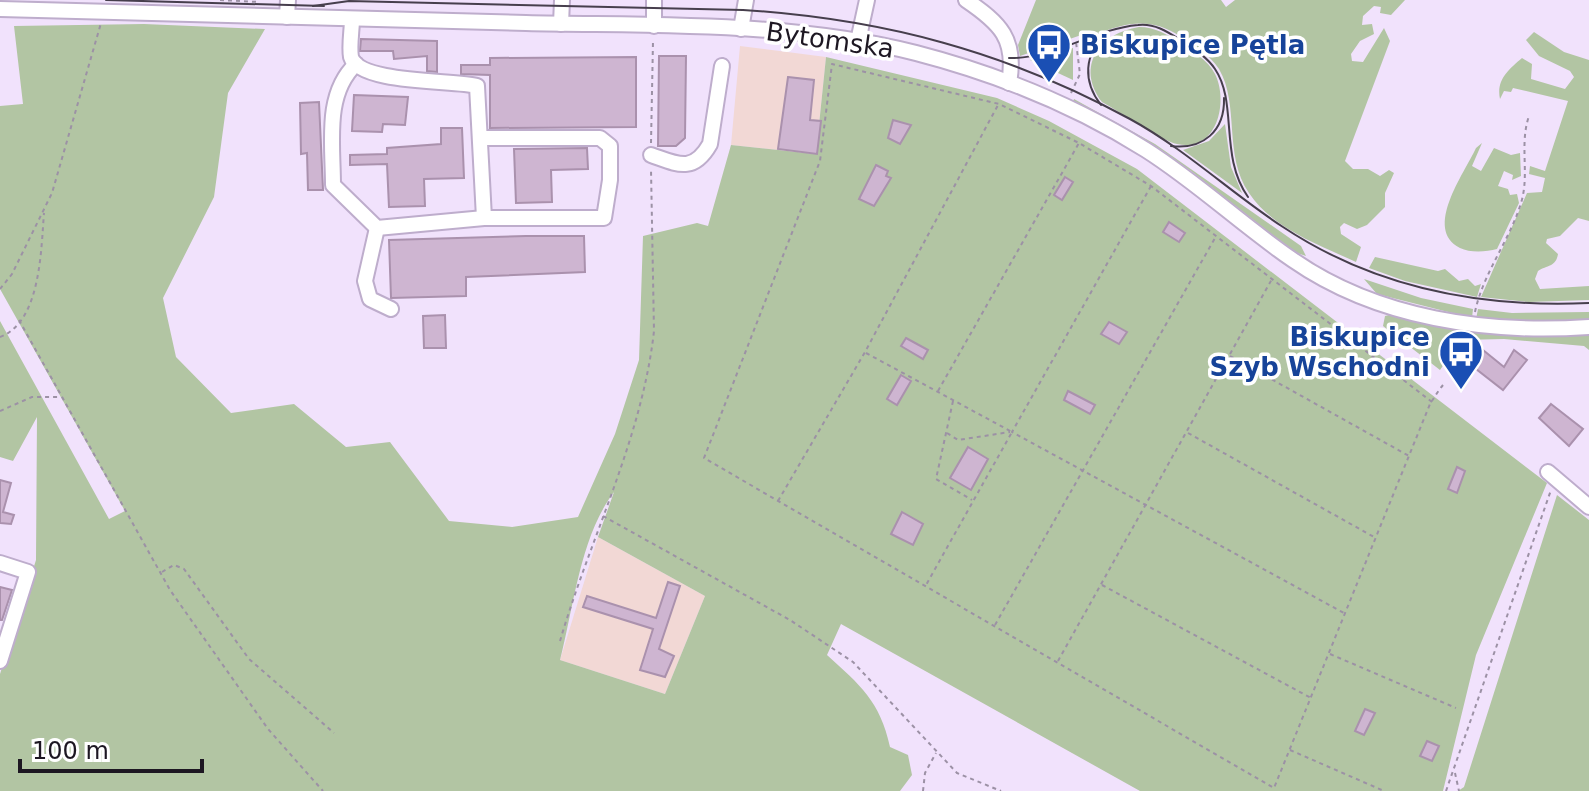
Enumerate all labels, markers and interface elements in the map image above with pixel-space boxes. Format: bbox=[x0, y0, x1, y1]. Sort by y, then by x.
street label: Bytomska bbox=[764, 16, 896, 64]
bus stop icon: Biskupice Pętla bbox=[1025, 21, 1073, 84]
place label: Biskupice Pętla bbox=[1080, 30, 1305, 60]
place label: Biskupice Szyb Wschodni bbox=[1210, 322, 1430, 382]
bus stop icon: Biskupice Szyb Wschodni bbox=[1437, 328, 1485, 391]
scale bar bbox=[20, 723, 202, 773]
text: 100 m bbox=[32, 737, 109, 765]

